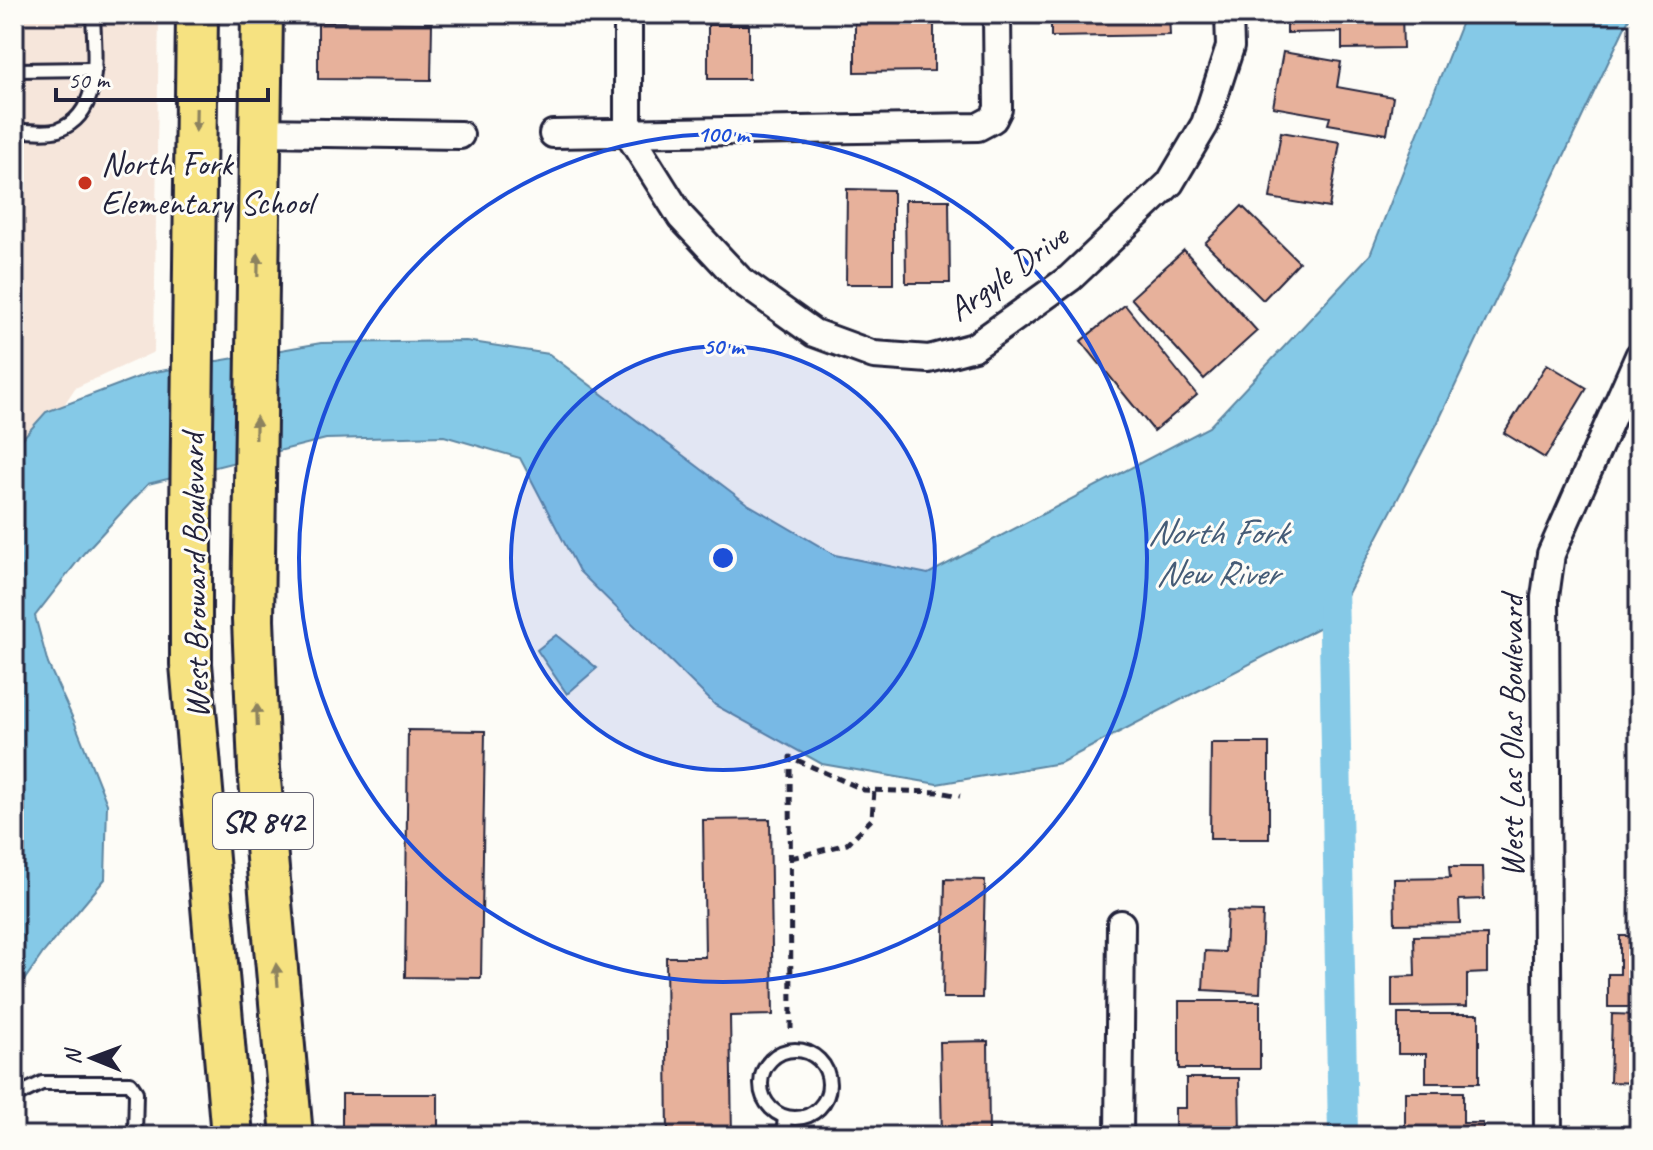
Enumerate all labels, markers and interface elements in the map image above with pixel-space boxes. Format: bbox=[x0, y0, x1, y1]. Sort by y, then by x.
scale bar bbox=[56, 52, 268, 102]
text: 50 m bbox=[68, 65, 111, 95]
one-way arrow bbox=[189, 108, 202, 133]
text: 100 m bbox=[697, 119, 751, 149]
place label: North Fork Elementary School bbox=[101, 142, 320, 224]
marker: North Fork Elementary School bbox=[76, 174, 94, 192]
street label: Argyle Drive bbox=[939, 213, 1077, 330]
one-way arrow bbox=[252, 252, 264, 277]
text: 50 m bbox=[703, 331, 746, 361]
one-way arrow bbox=[250, 415, 262, 440]
street label: West Broward Boulevard bbox=[170, 429, 218, 719]
water label: North Fork New River bbox=[1147, 509, 1292, 596]
centre of rings bbox=[709, 544, 737, 572]
street label: West Las Olas Boulevard bbox=[1490, 590, 1533, 877]
one-way arrow bbox=[250, 702, 263, 728]
road number: SR 842 bbox=[213, 793, 313, 849]
one-way arrow bbox=[270, 962, 283, 987]
north arrow bbox=[52, 1018, 132, 1098]
text: N bbox=[59, 1047, 87, 1065]

